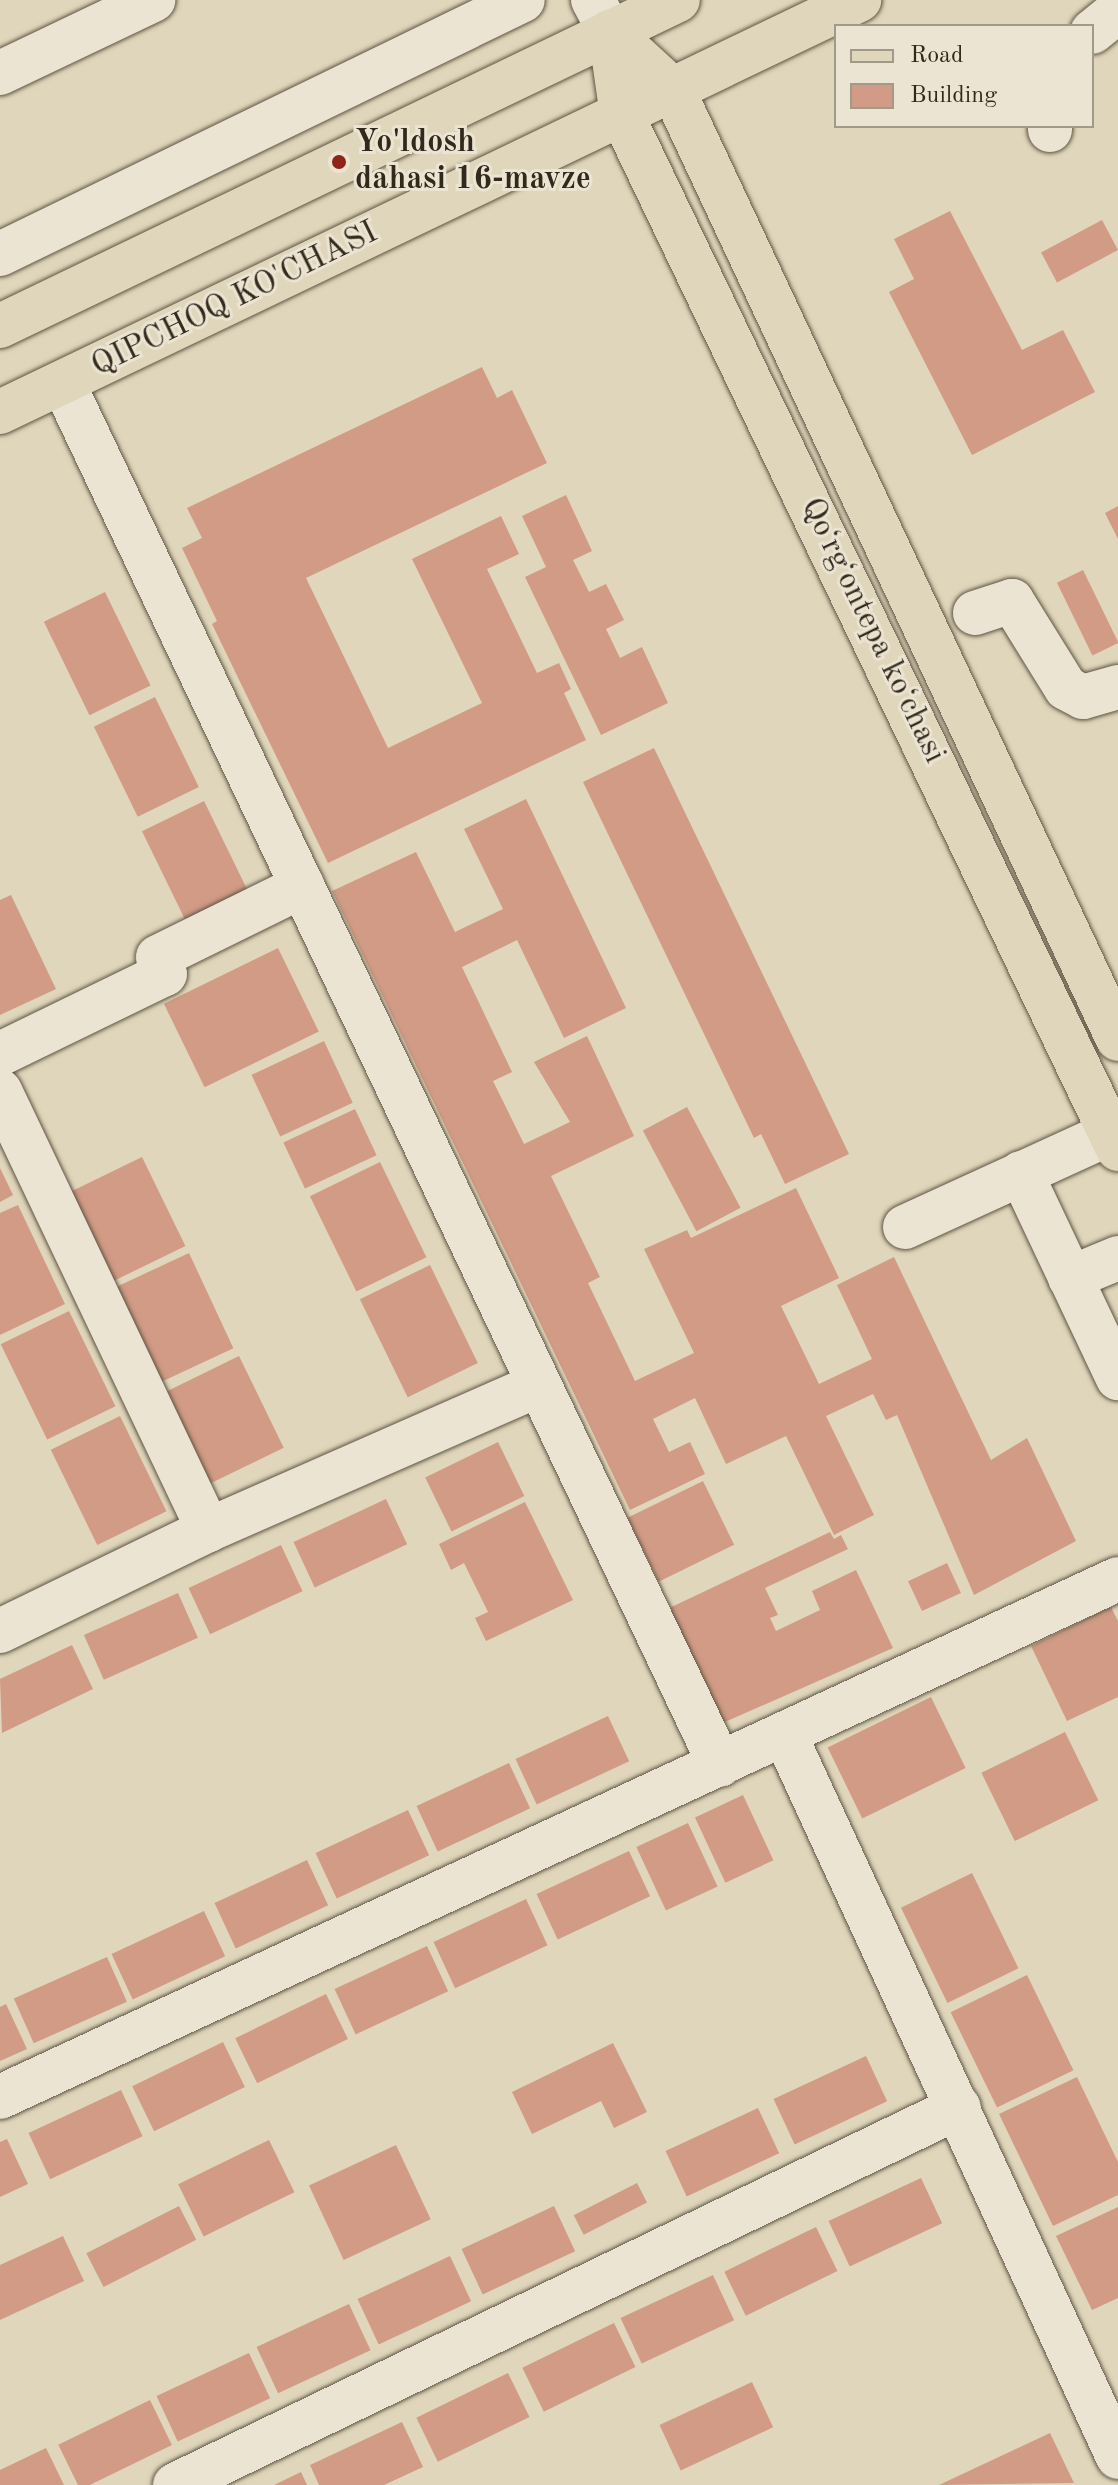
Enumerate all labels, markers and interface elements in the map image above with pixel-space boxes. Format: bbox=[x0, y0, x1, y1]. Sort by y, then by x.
legend bbox=[834, 24, 1094, 128]
text: Road bbox=[910, 44, 963, 68]
text: Building bbox=[910, 84, 997, 108]
place label: Yo'ldosh dahasi 16-mavze bbox=[355, 125, 591, 200]
marker: Yo'ldosh dahasi 16-mavze bbox=[330, 153, 348, 171]
street label: QIPCHOQ KO'CHASI bbox=[86, 214, 384, 386]
street label: Qoʻrgʻontepa koʻchasi bbox=[791, 492, 953, 770]

